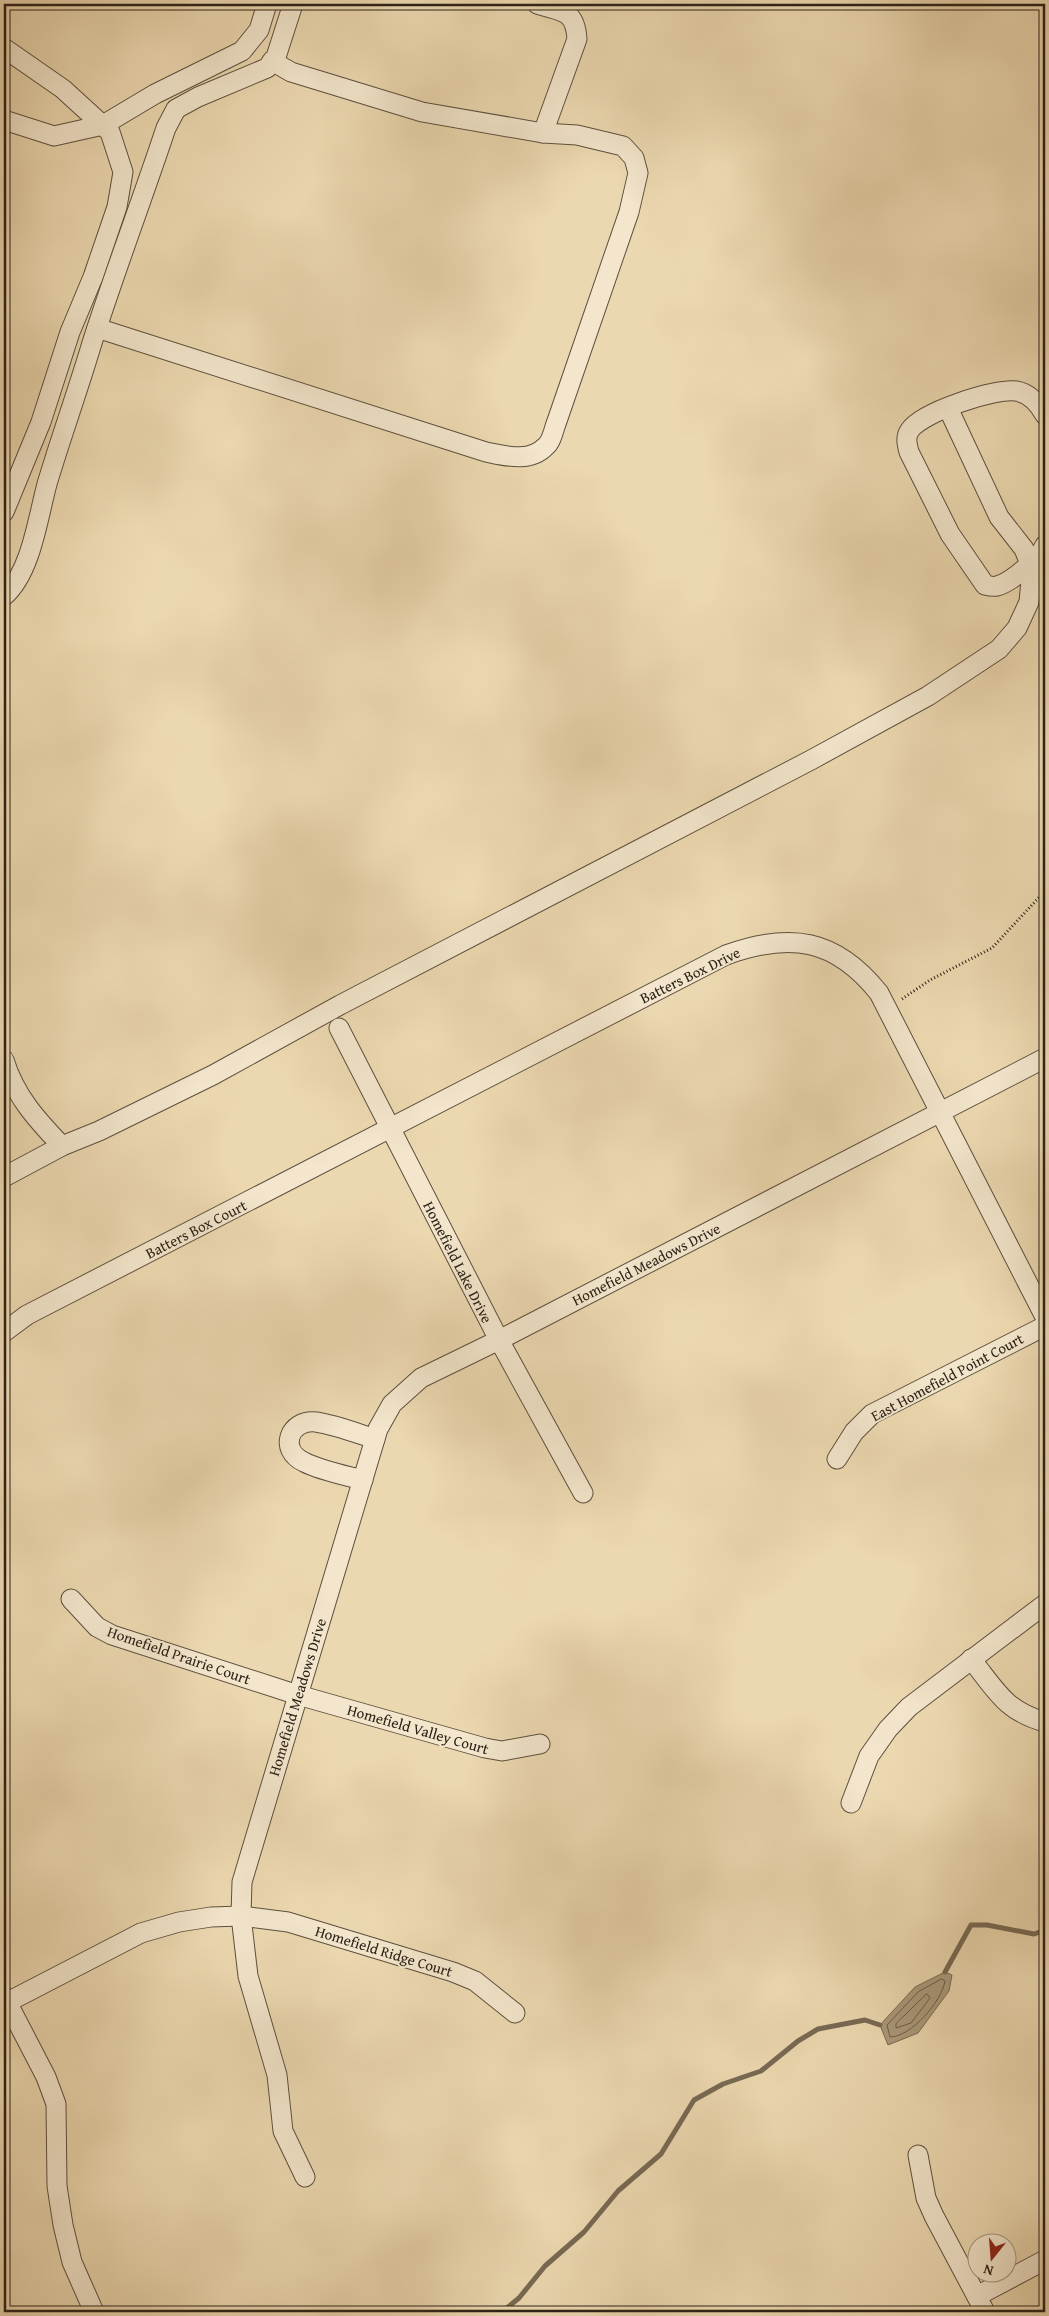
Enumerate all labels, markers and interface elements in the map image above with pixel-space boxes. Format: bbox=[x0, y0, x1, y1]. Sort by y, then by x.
street label: Batters Box Drive bbox=[636, 942, 744, 1008]
street label: Batters Box Court bbox=[142, 1194, 251, 1264]
street label: Homefield Lake Drive bbox=[418, 1197, 498, 1327]
street label: Homefield Meadows Drive bbox=[568, 1217, 724, 1311]
street label: East Homefield Point Court bbox=[867, 1327, 1028, 1426]
street label: Homefield Meadows Drive bbox=[263, 1616, 331, 1778]
street label: Homefield Prairie Court bbox=[105, 1621, 254, 1690]
street label: Homefield Valley Court bbox=[345, 1699, 492, 1759]
street label: Homefield Ridge Court bbox=[313, 1920, 456, 1982]
north arrow bbox=[966, 2234, 1016, 2284]
text: N bbox=[980, 2259, 996, 2281]

